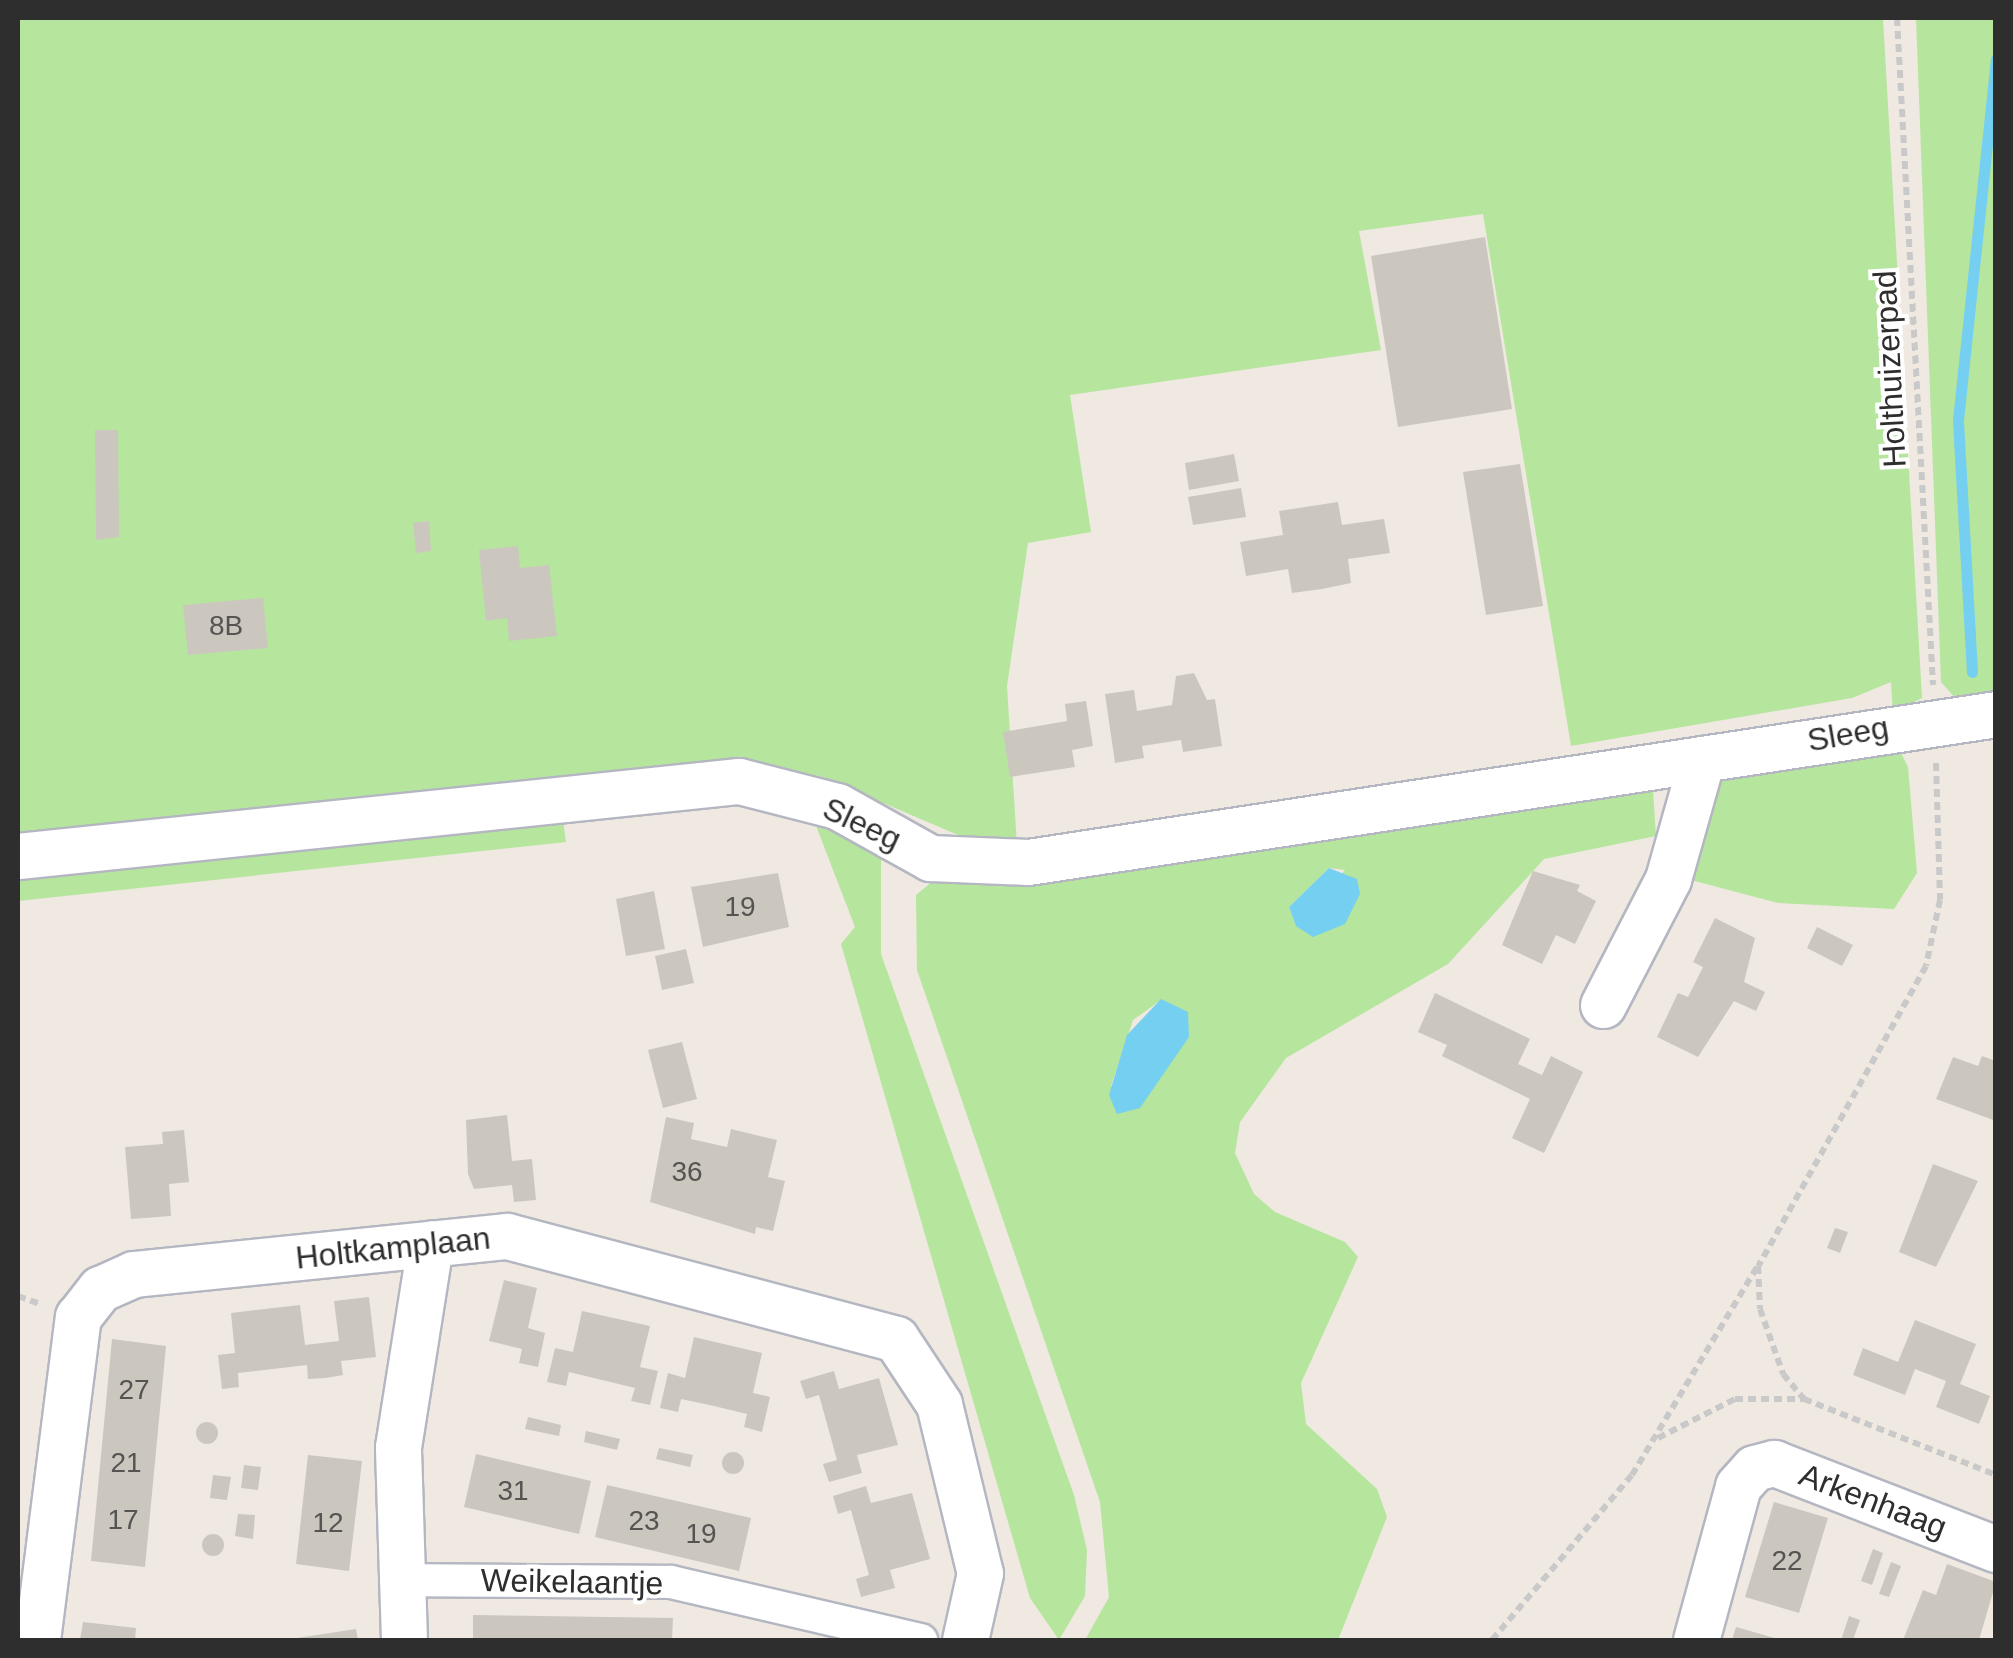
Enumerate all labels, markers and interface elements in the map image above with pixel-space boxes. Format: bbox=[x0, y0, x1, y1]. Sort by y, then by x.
street label: Holthuizerpad bbox=[1866, 269, 1914, 469]
house number: 8B bbox=[209, 609, 243, 643]
street label: Sleeg bbox=[1804, 708, 1892, 760]
street label: Sleeg bbox=[817, 789, 907, 859]
house number: 19 bbox=[724, 890, 756, 924]
house number: 36 bbox=[671, 1155, 703, 1189]
street label: Holtkamplaan bbox=[294, 1219, 492, 1277]
house number: 27 bbox=[118, 1373, 150, 1407]
house number: 21 bbox=[110, 1446, 142, 1480]
street label: Arkenhaag bbox=[1794, 1455, 1952, 1547]
house number: 31 bbox=[497, 1474, 529, 1508]
house number: 17 bbox=[107, 1503, 139, 1537]
house number: 23 bbox=[628, 1504, 660, 1538]
house number: 12 bbox=[312, 1506, 344, 1540]
house number: 19 bbox=[685, 1517, 717, 1551]
house number: 22 bbox=[1771, 1544, 1803, 1578]
street label: Weikelaantje bbox=[480, 1561, 664, 1603]

